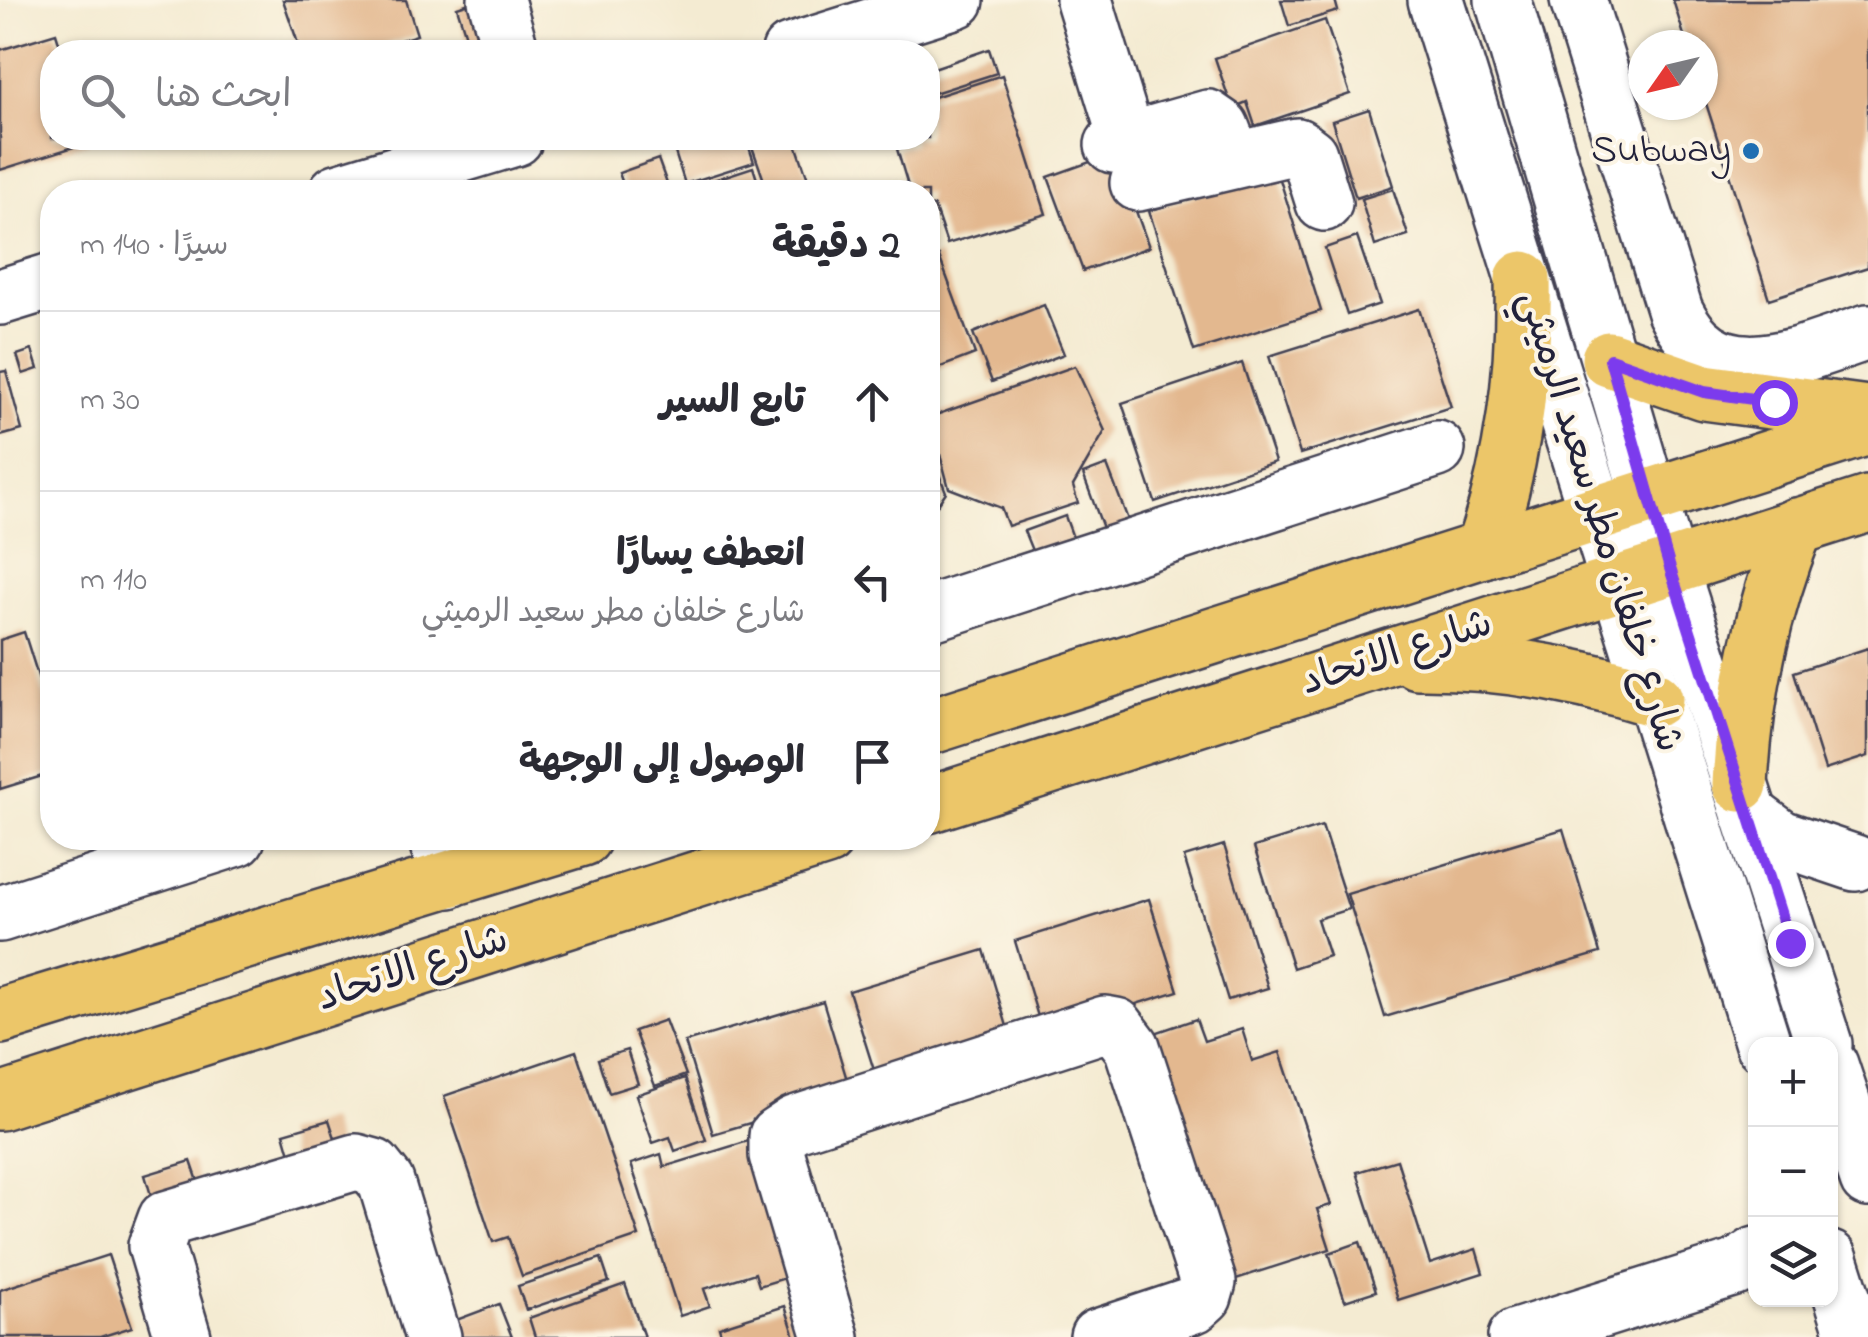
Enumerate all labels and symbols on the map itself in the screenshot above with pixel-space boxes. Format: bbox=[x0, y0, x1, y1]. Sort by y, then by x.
north arrow bbox=[1628, 30, 1718, 120]
place label: Subway bbox=[1591, 122, 1731, 181]
marker: Subway bbox=[1740, 140, 1762, 162]
street label: شارع خلفان مطر سعيد الرميثي bbox=[1500, 284, 1697, 760]
route start bbox=[1752, 380, 1798, 426]
street label: شارع الاتحاد bbox=[1294, 595, 1500, 713]
street label: شارع الاتحاد bbox=[310, 911, 516, 1029]
route end bbox=[1768, 921, 1814, 967]

